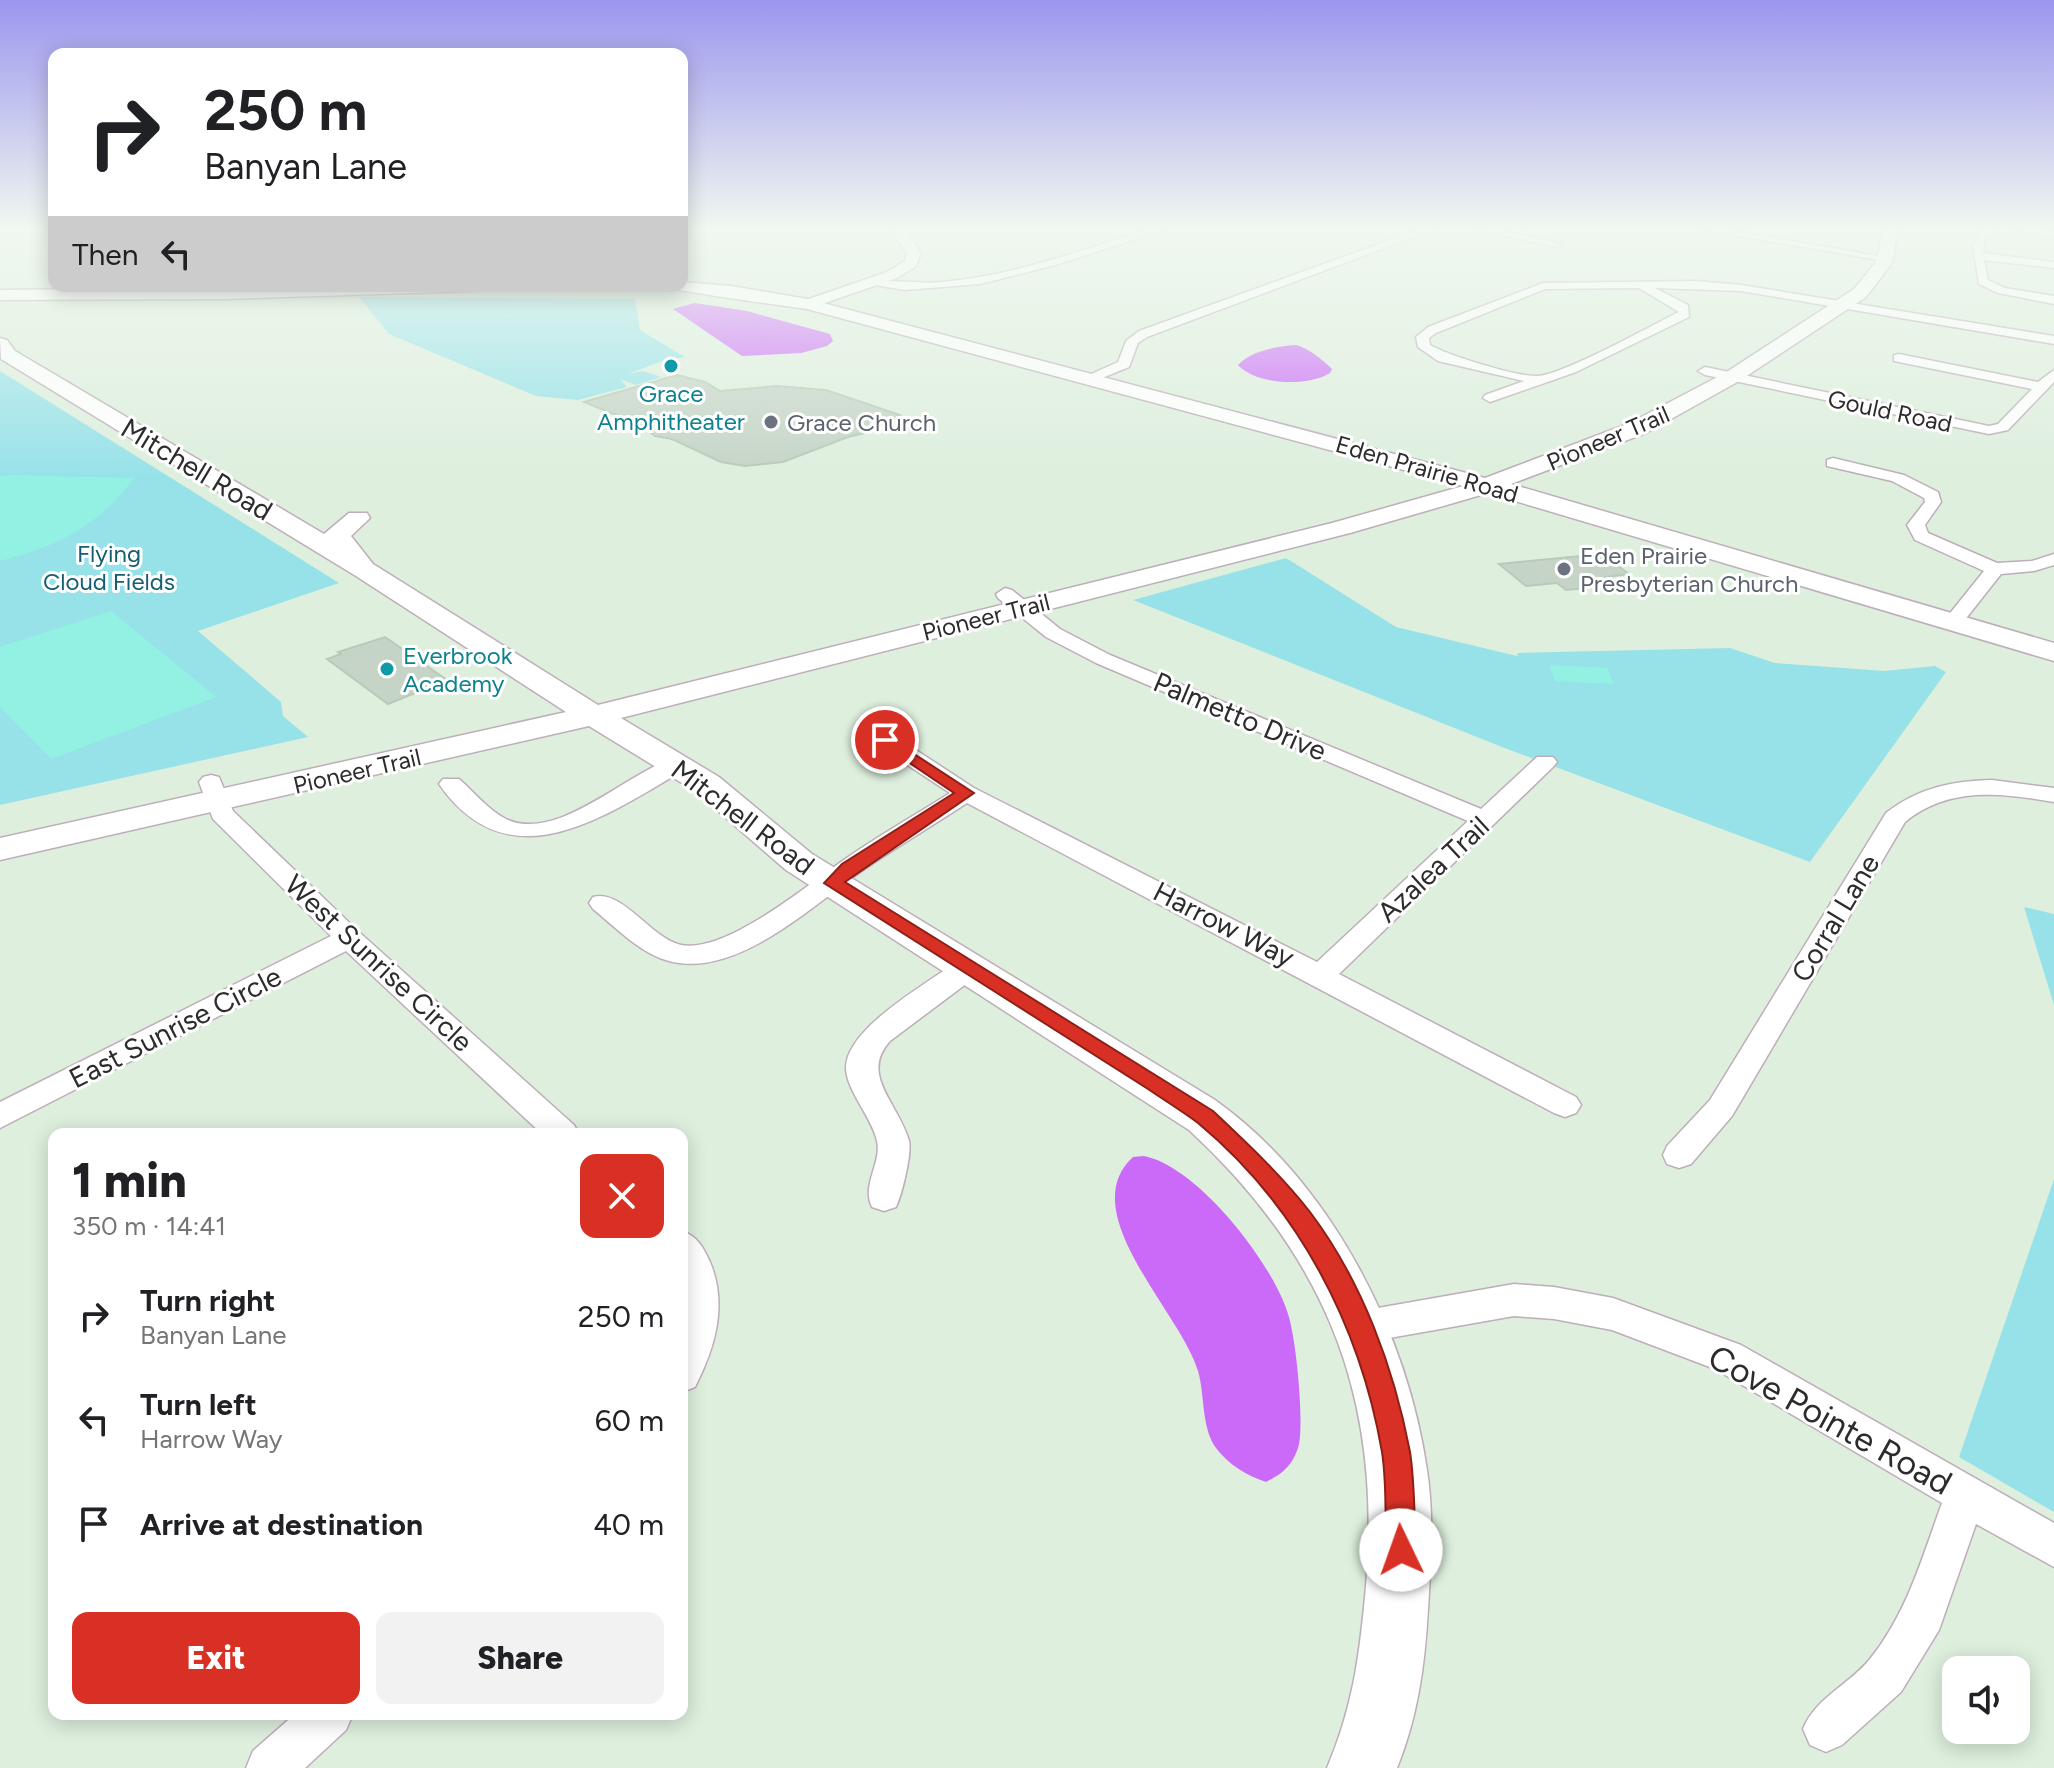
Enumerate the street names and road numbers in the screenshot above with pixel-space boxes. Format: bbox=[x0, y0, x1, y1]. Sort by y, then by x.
street label: Gould Road bbox=[1825, 384, 1955, 438]
street label: Pioneer Trail bbox=[1542, 399, 1674, 477]
street label: Mitchell Road bbox=[115, 411, 279, 527]
street label: Eden Prairie Road bbox=[1332, 429, 1522, 509]
street label: Pioneer Trail bbox=[919, 587, 1053, 647]
street label: Palmetto Drive bbox=[1148, 664, 1332, 768]
street label: Pioneer Trail bbox=[290, 742, 424, 800]
street label: Mitchell Road bbox=[665, 752, 821, 882]
street label: Azalea Trail bbox=[1370, 809, 1496, 929]
street label: Corral Lane bbox=[1784, 848, 1886, 988]
street label: West Sunrise Circle bbox=[278, 867, 480, 1059]
street label: Harrow Way bbox=[1148, 874, 1300, 974]
street label: East Sunrise Circle bbox=[63, 959, 287, 1095]
street label: Cove Pointe Road bbox=[1701, 1336, 1959, 1504]

